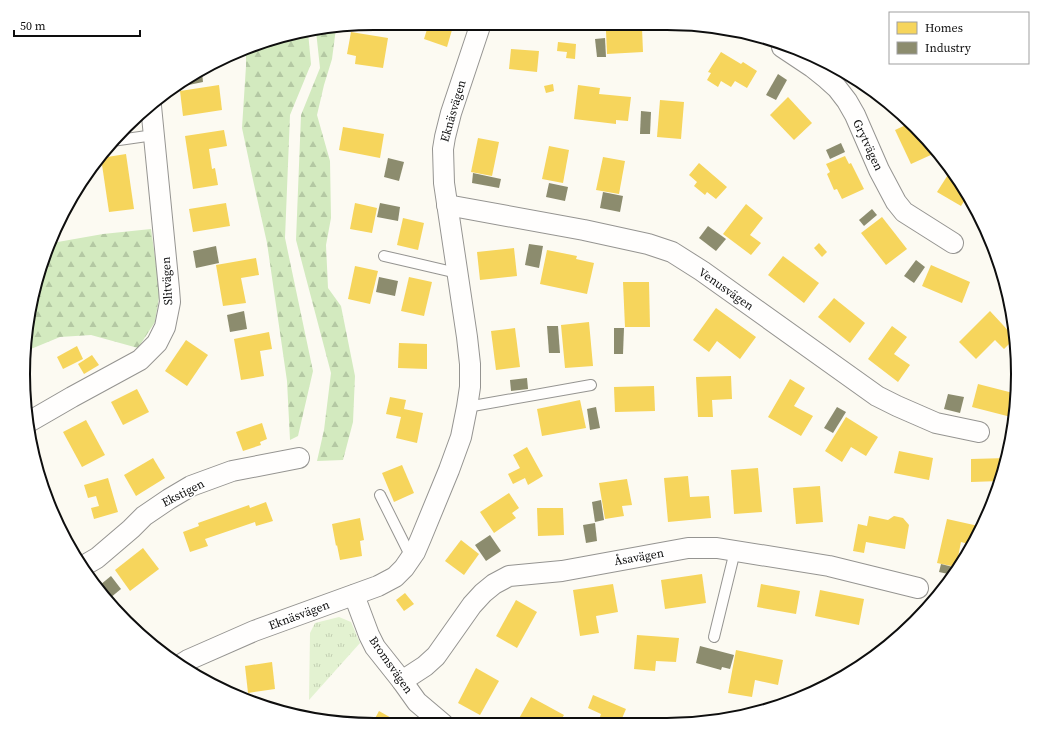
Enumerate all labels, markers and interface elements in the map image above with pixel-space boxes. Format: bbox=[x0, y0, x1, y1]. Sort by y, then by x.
scale bar bbox=[14, 12, 140, 38]
legend bbox=[889, 12, 1029, 64]
text: 50 m bbox=[20, 18, 46, 34]
text: Homes bbox=[925, 20, 963, 36]
text: Industry bbox=[925, 40, 972, 56]
street label: Eknäsvägen bbox=[437, 78, 469, 144]
street label: Grytvägen bbox=[849, 117, 887, 173]
street label: Slitvägen bbox=[158, 256, 176, 306]
street label: Venusvägen bbox=[695, 264, 757, 314]
street label: Ekstigen bbox=[159, 475, 207, 511]
street label: Åsavägen bbox=[613, 545, 665, 569]
street label: Eknäsvägen bbox=[266, 597, 332, 633]
street label: Bromsvägen bbox=[365, 633, 417, 697]

